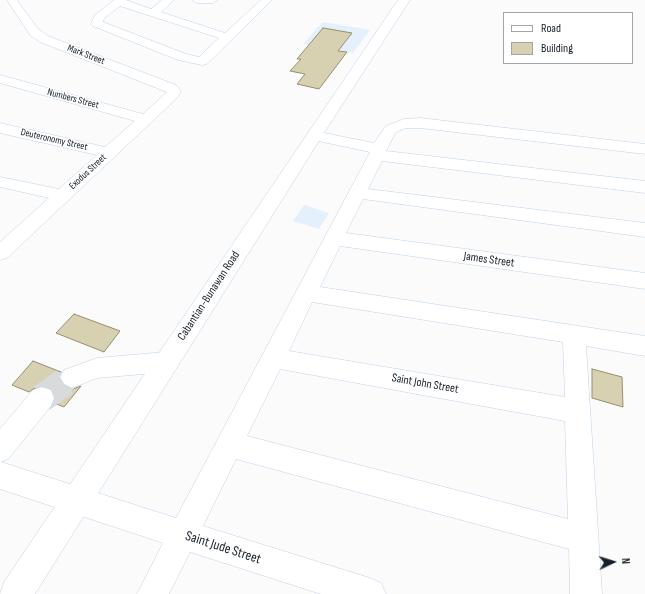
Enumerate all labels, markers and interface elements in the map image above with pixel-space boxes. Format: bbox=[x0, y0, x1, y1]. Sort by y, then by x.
legend bbox=[503, 12, 633, 64]
text: Road bbox=[541, 21, 561, 36]
text: Building bbox=[541, 41, 573, 56]
street label: Mark Street bbox=[66, 42, 106, 68]
street label: Numbers Street bbox=[46, 86, 100, 112]
street label: Deuteronomy Street bbox=[19, 126, 89, 154]
street label: Exodus Street bbox=[67, 152, 109, 192]
street label: Cabantian-Bunawan Road bbox=[175, 249, 243, 343]
street label: James Street bbox=[463, 249, 515, 271]
street label: Saint John Street bbox=[390, 371, 460, 397]
street label: Saint Jude Street bbox=[183, 528, 263, 568]
north arrow bbox=[593, 542, 633, 582]
text: N bbox=[619, 558, 632, 565]

